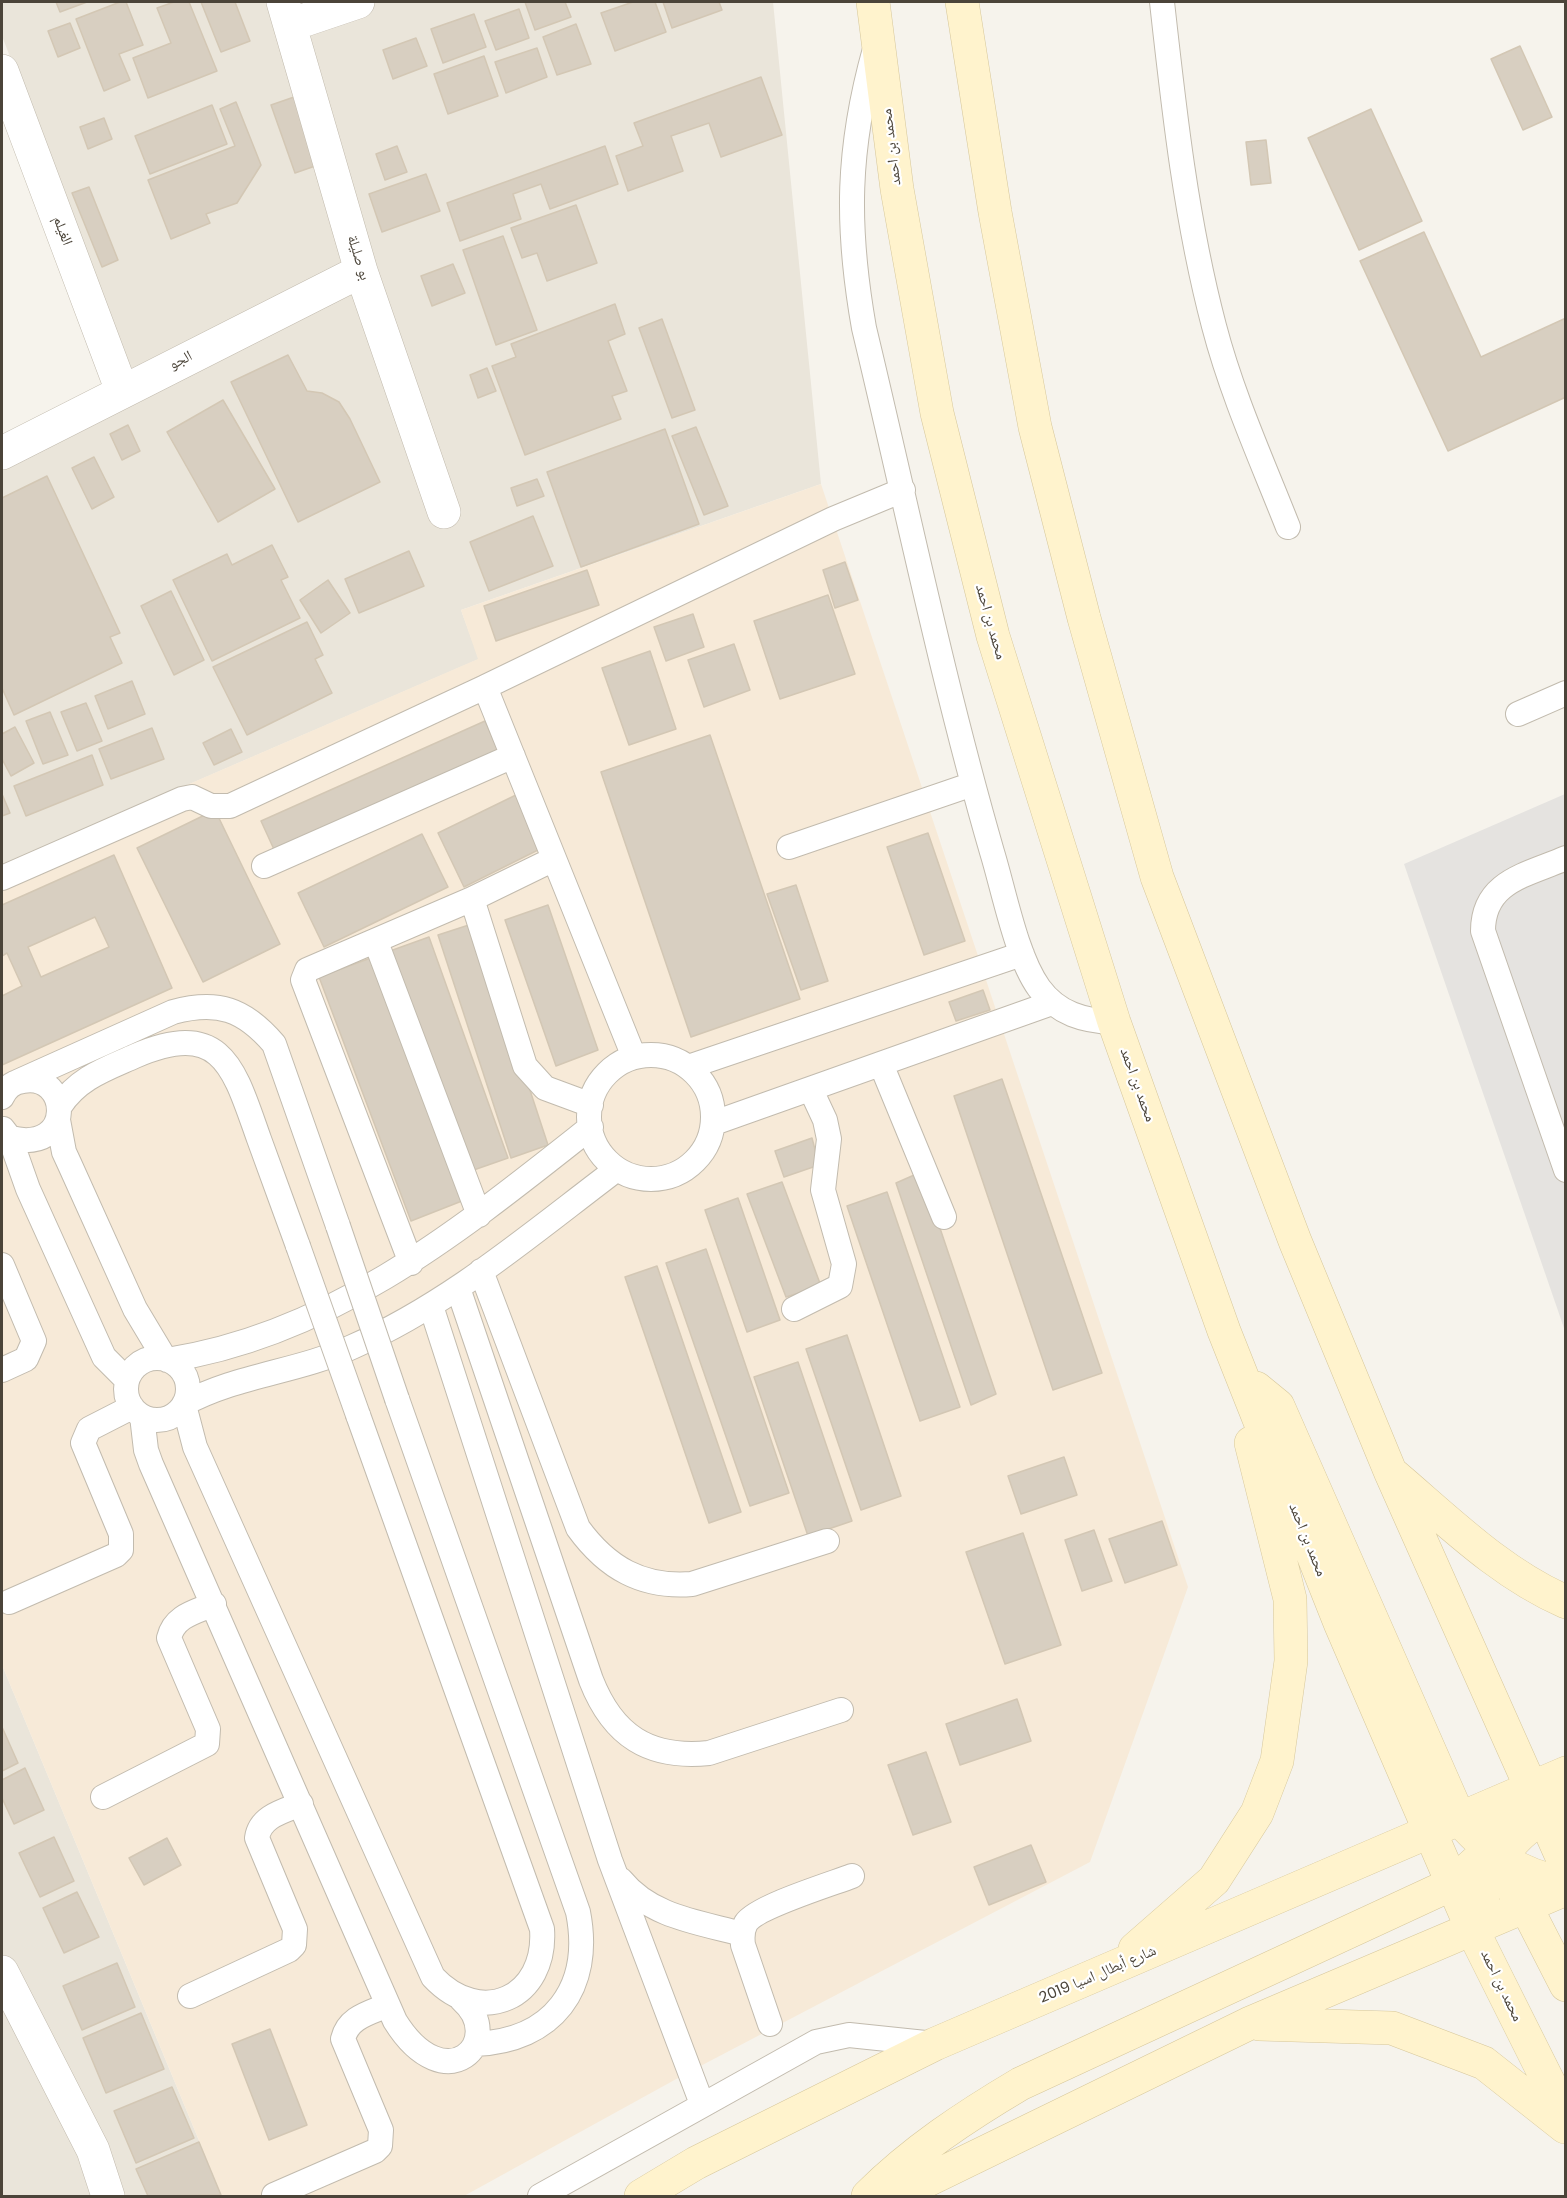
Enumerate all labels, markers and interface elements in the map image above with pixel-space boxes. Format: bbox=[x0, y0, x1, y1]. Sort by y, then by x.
street label: محمد بن احمد bbox=[878, 107, 906, 187]
street label: الغيلم bbox=[48, 214, 76, 248]
street label: بو صليلة bbox=[343, 233, 373, 283]
street label: الجو bbox=[166, 348, 196, 374]
street label: محمد بن احمد bbox=[971, 582, 1009, 662]
street label: محمد بن احمد bbox=[1115, 1046, 1159, 1124]
street label: محمد بن احمد bbox=[1284, 1501, 1330, 1579]
street label: شارع أبطال اسيا 2019 bbox=[1037, 1942, 1159, 2008]
street label: محمد بن احمد bbox=[1476, 1947, 1526, 2025]

